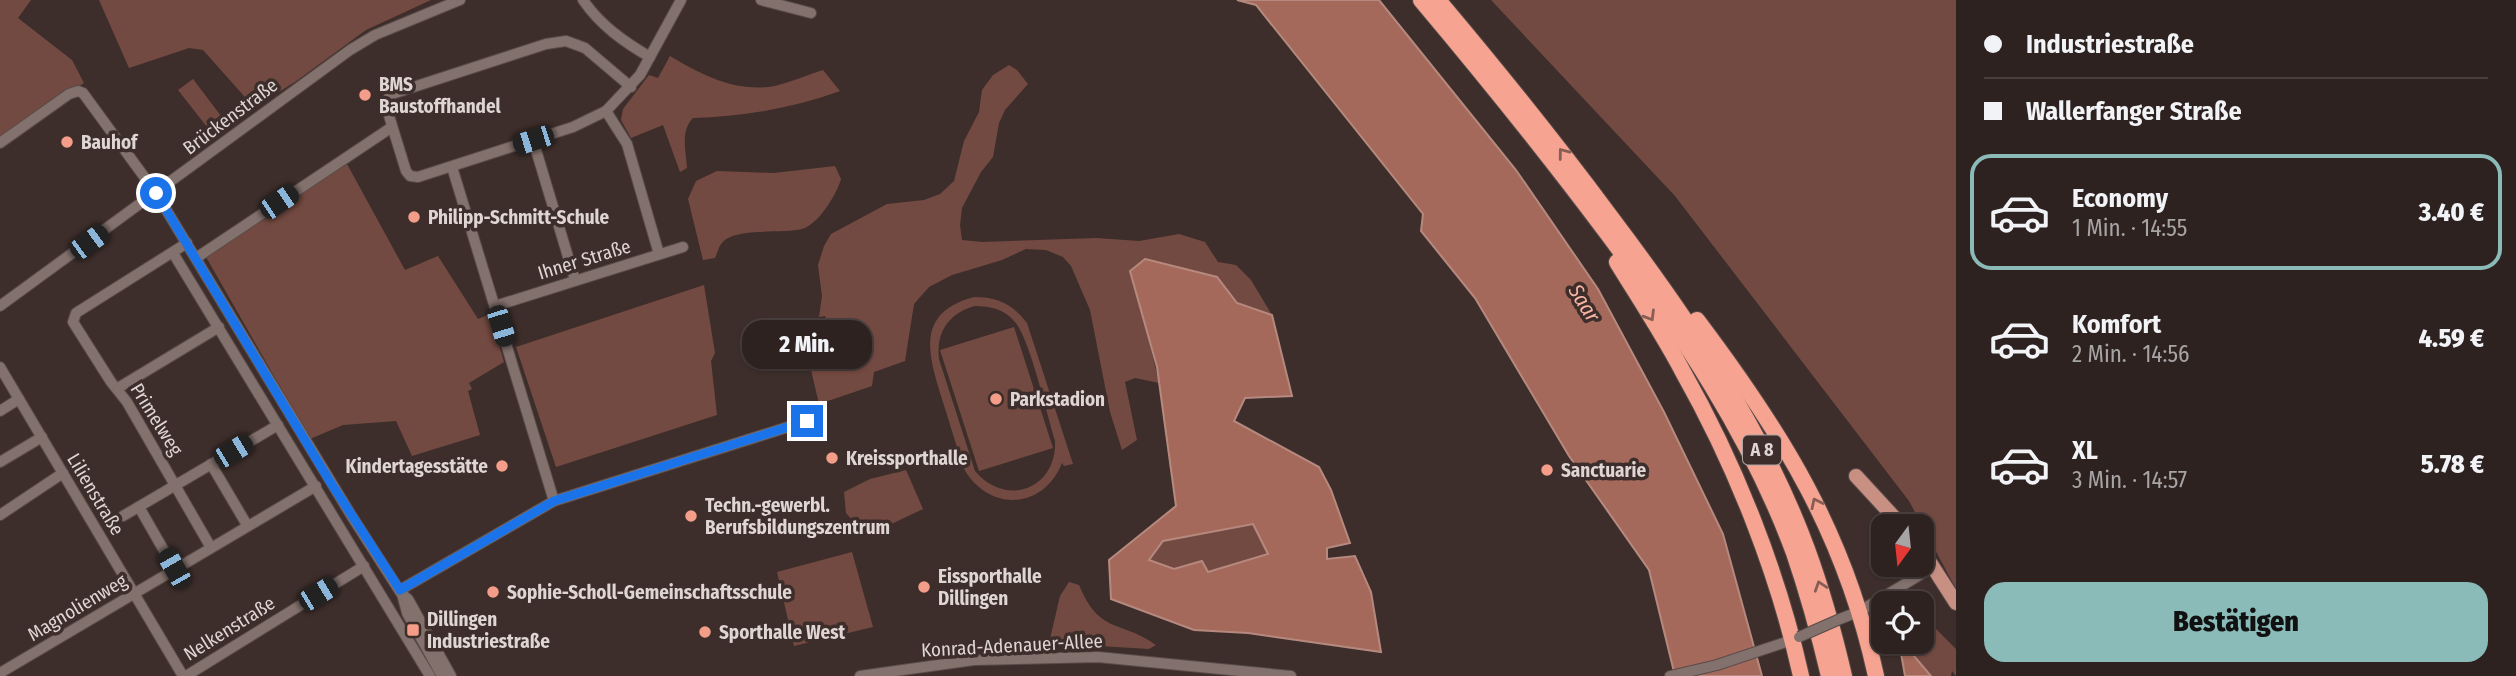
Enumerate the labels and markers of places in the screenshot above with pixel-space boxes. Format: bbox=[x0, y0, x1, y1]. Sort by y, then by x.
place label: BMS Baustoffhandel bbox=[379, 73, 502, 118]
marker: BMS Baustoffhandel bbox=[357, 87, 373, 103]
place label: Bauhof bbox=[81, 131, 139, 154]
marker: Bauhof bbox=[59, 134, 75, 150]
place label: Philipp-Schmitt-Schule bbox=[428, 206, 610, 229]
marker: Philipp-Schmitt-Schule bbox=[406, 209, 422, 225]
place label: Parkstadion bbox=[1010, 388, 1105, 411]
marker: Parkstadion bbox=[988, 391, 1004, 407]
place label: Kreissporthalle bbox=[846, 447, 968, 470]
marker: Kreissporthalle bbox=[824, 450, 840, 466]
place label: Kindertagesstätte bbox=[346, 455, 488, 478]
marker: Kindertagesstätte bbox=[494, 458, 510, 474]
place label: Sanctuarie bbox=[1561, 459, 1646, 482]
marker: Sanctuarie bbox=[1539, 462, 1555, 478]
place label: Techn.-gewerbl. Berufsbildungszentrum bbox=[705, 494, 890, 539]
marker: Techn.-gewerbl. Berufsbildungszentrum bbox=[683, 508, 699, 524]
place label: Eissporthalle Dillingen bbox=[938, 565, 1042, 610]
marker: Eissporthalle Dillingen bbox=[916, 579, 932, 595]
place label: Sophie-Scholl-Gemeinschaftsschule bbox=[507, 581, 792, 604]
marker: Sophie-Scholl-Gemeinschaftsschule bbox=[485, 584, 501, 600]
place label: Dillingen Industriestraße bbox=[427, 608, 550, 653]
place label: Sporthalle West bbox=[719, 621, 845, 644]
marker: Dillingen Industriestraße bbox=[405, 622, 421, 638]
marker: Sporthalle West bbox=[697, 624, 713, 640]

